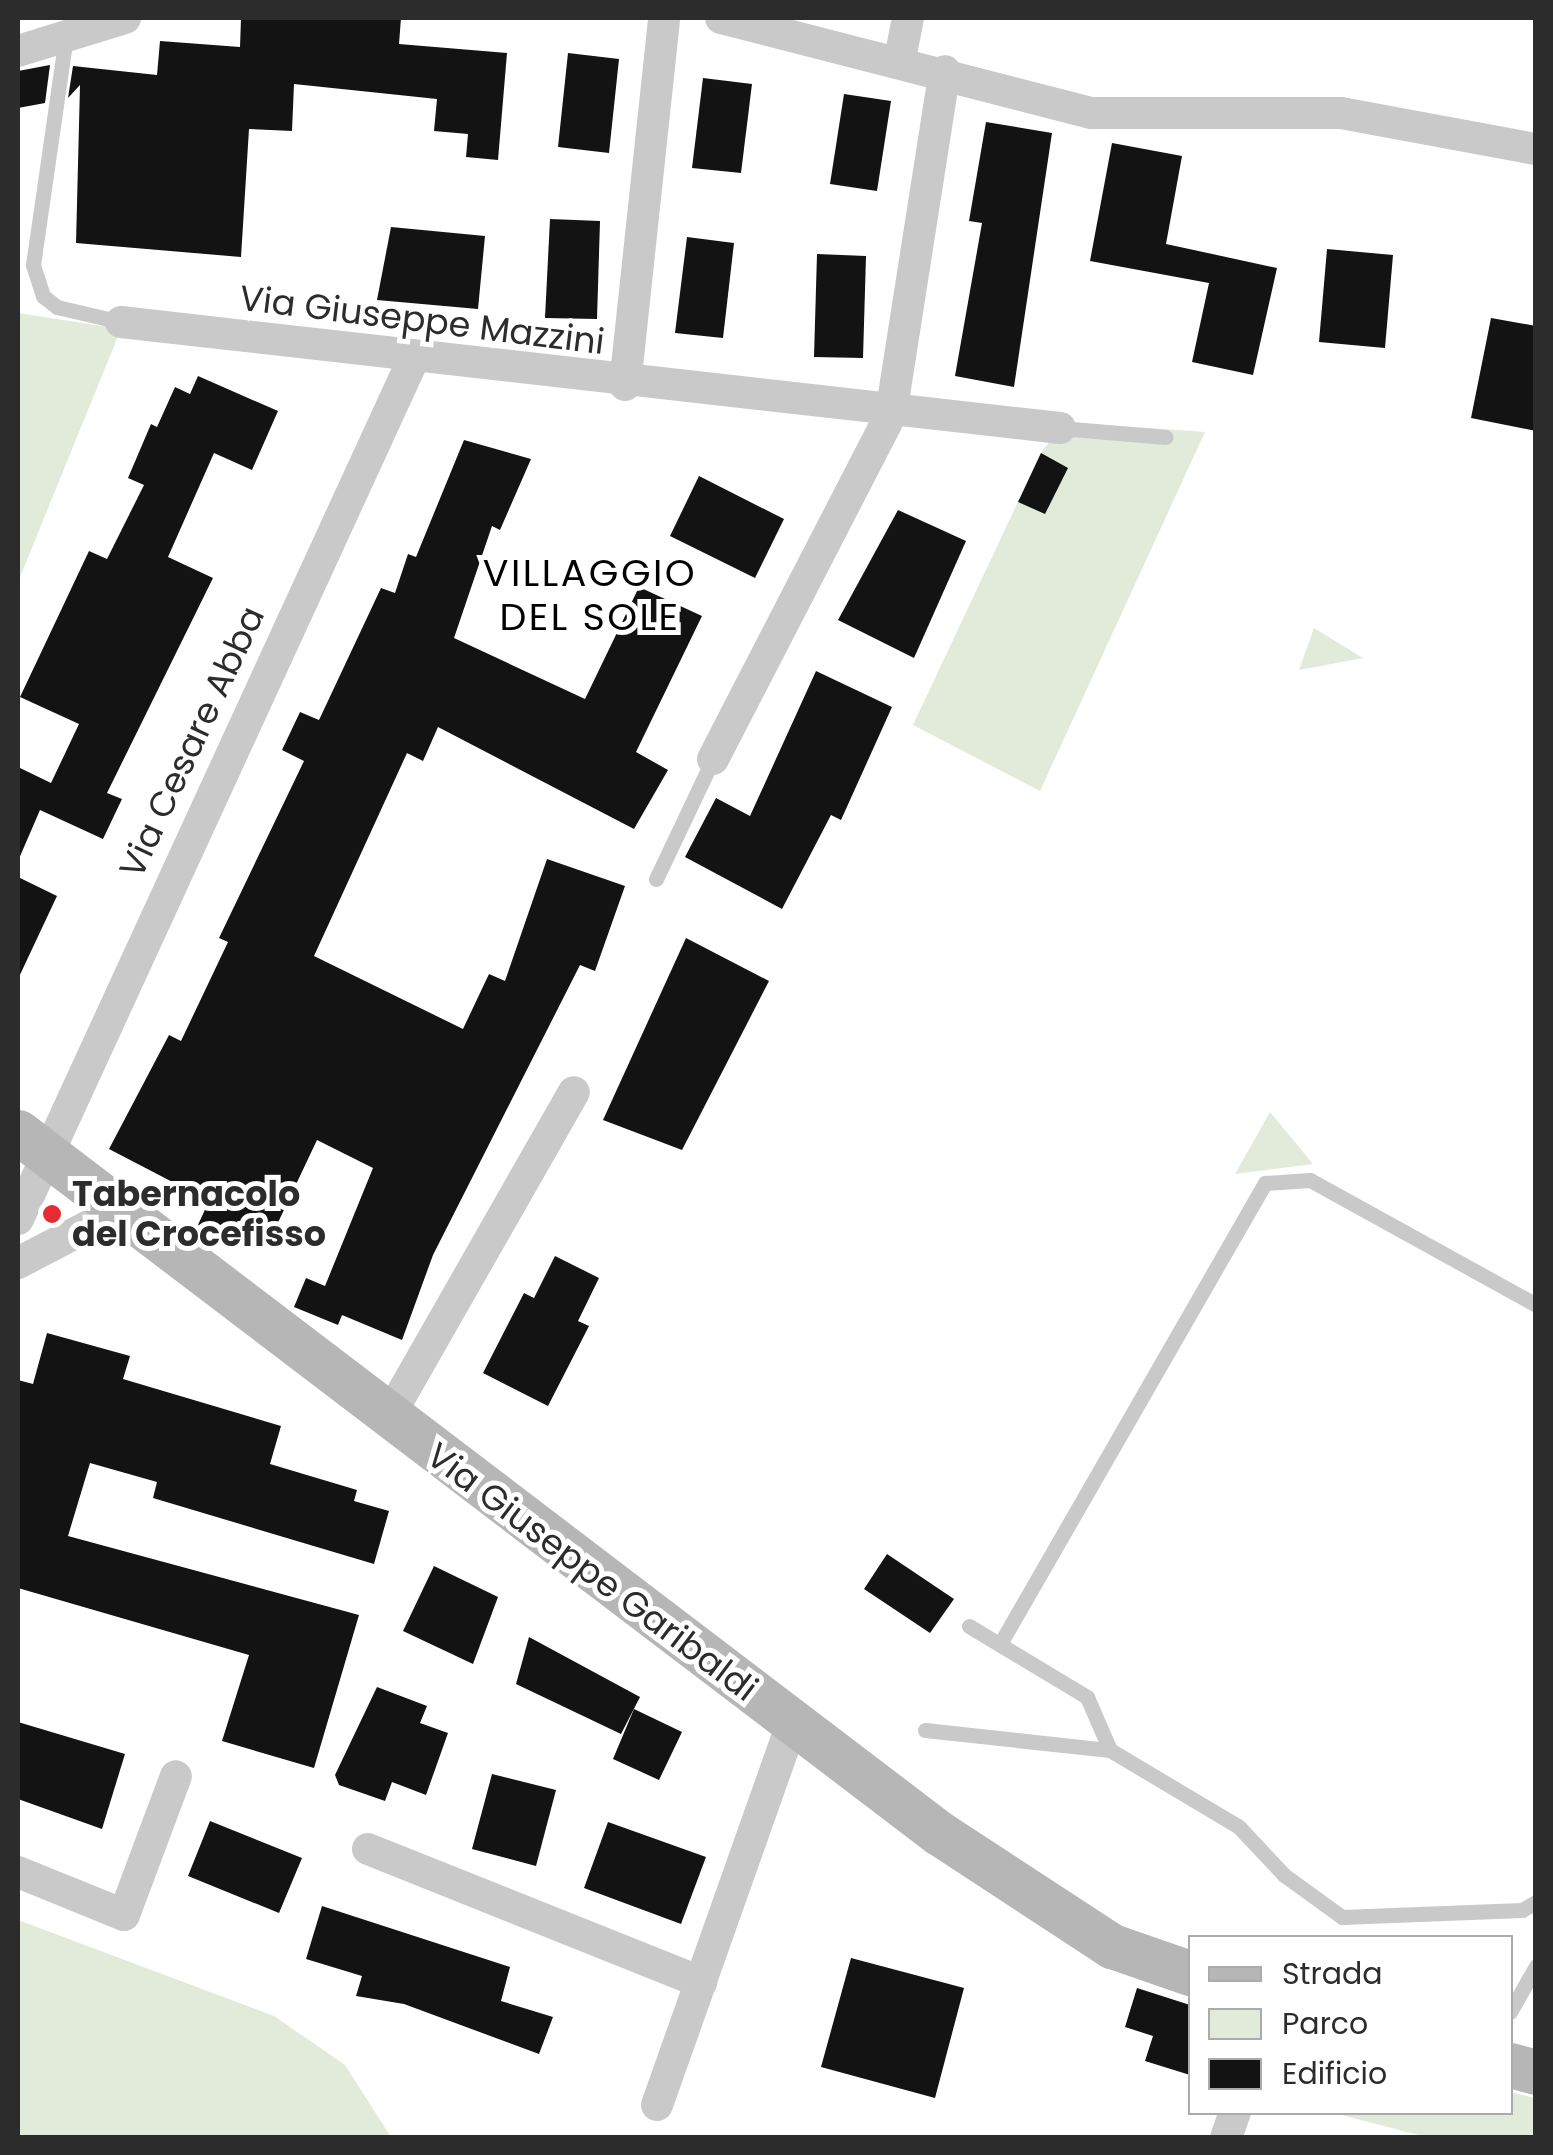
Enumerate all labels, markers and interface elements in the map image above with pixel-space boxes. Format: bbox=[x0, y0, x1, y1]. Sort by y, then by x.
street label: Via Giuseppe Mazzini bbox=[237, 277, 607, 363]
district label: VILLAGGIO DEL SOLE bbox=[483, 550, 697, 640]
street label: Via Cesare Abba bbox=[111, 600, 273, 884]
place label: Tabernacolo del Crocefisso bbox=[72, 1173, 326, 1255]
marker: Tabernacolo del Crocefisso bbox=[41, 1203, 63, 1225]
street label: Via Giuseppe Garibaldi bbox=[419, 1434, 765, 1710]
legend bbox=[1188, 1935, 1513, 2115]
text: Strada bbox=[1282, 1952, 1383, 1995]
text: Parco bbox=[1282, 2002, 1368, 2045]
text: Edificio bbox=[1282, 2052, 1387, 2095]

